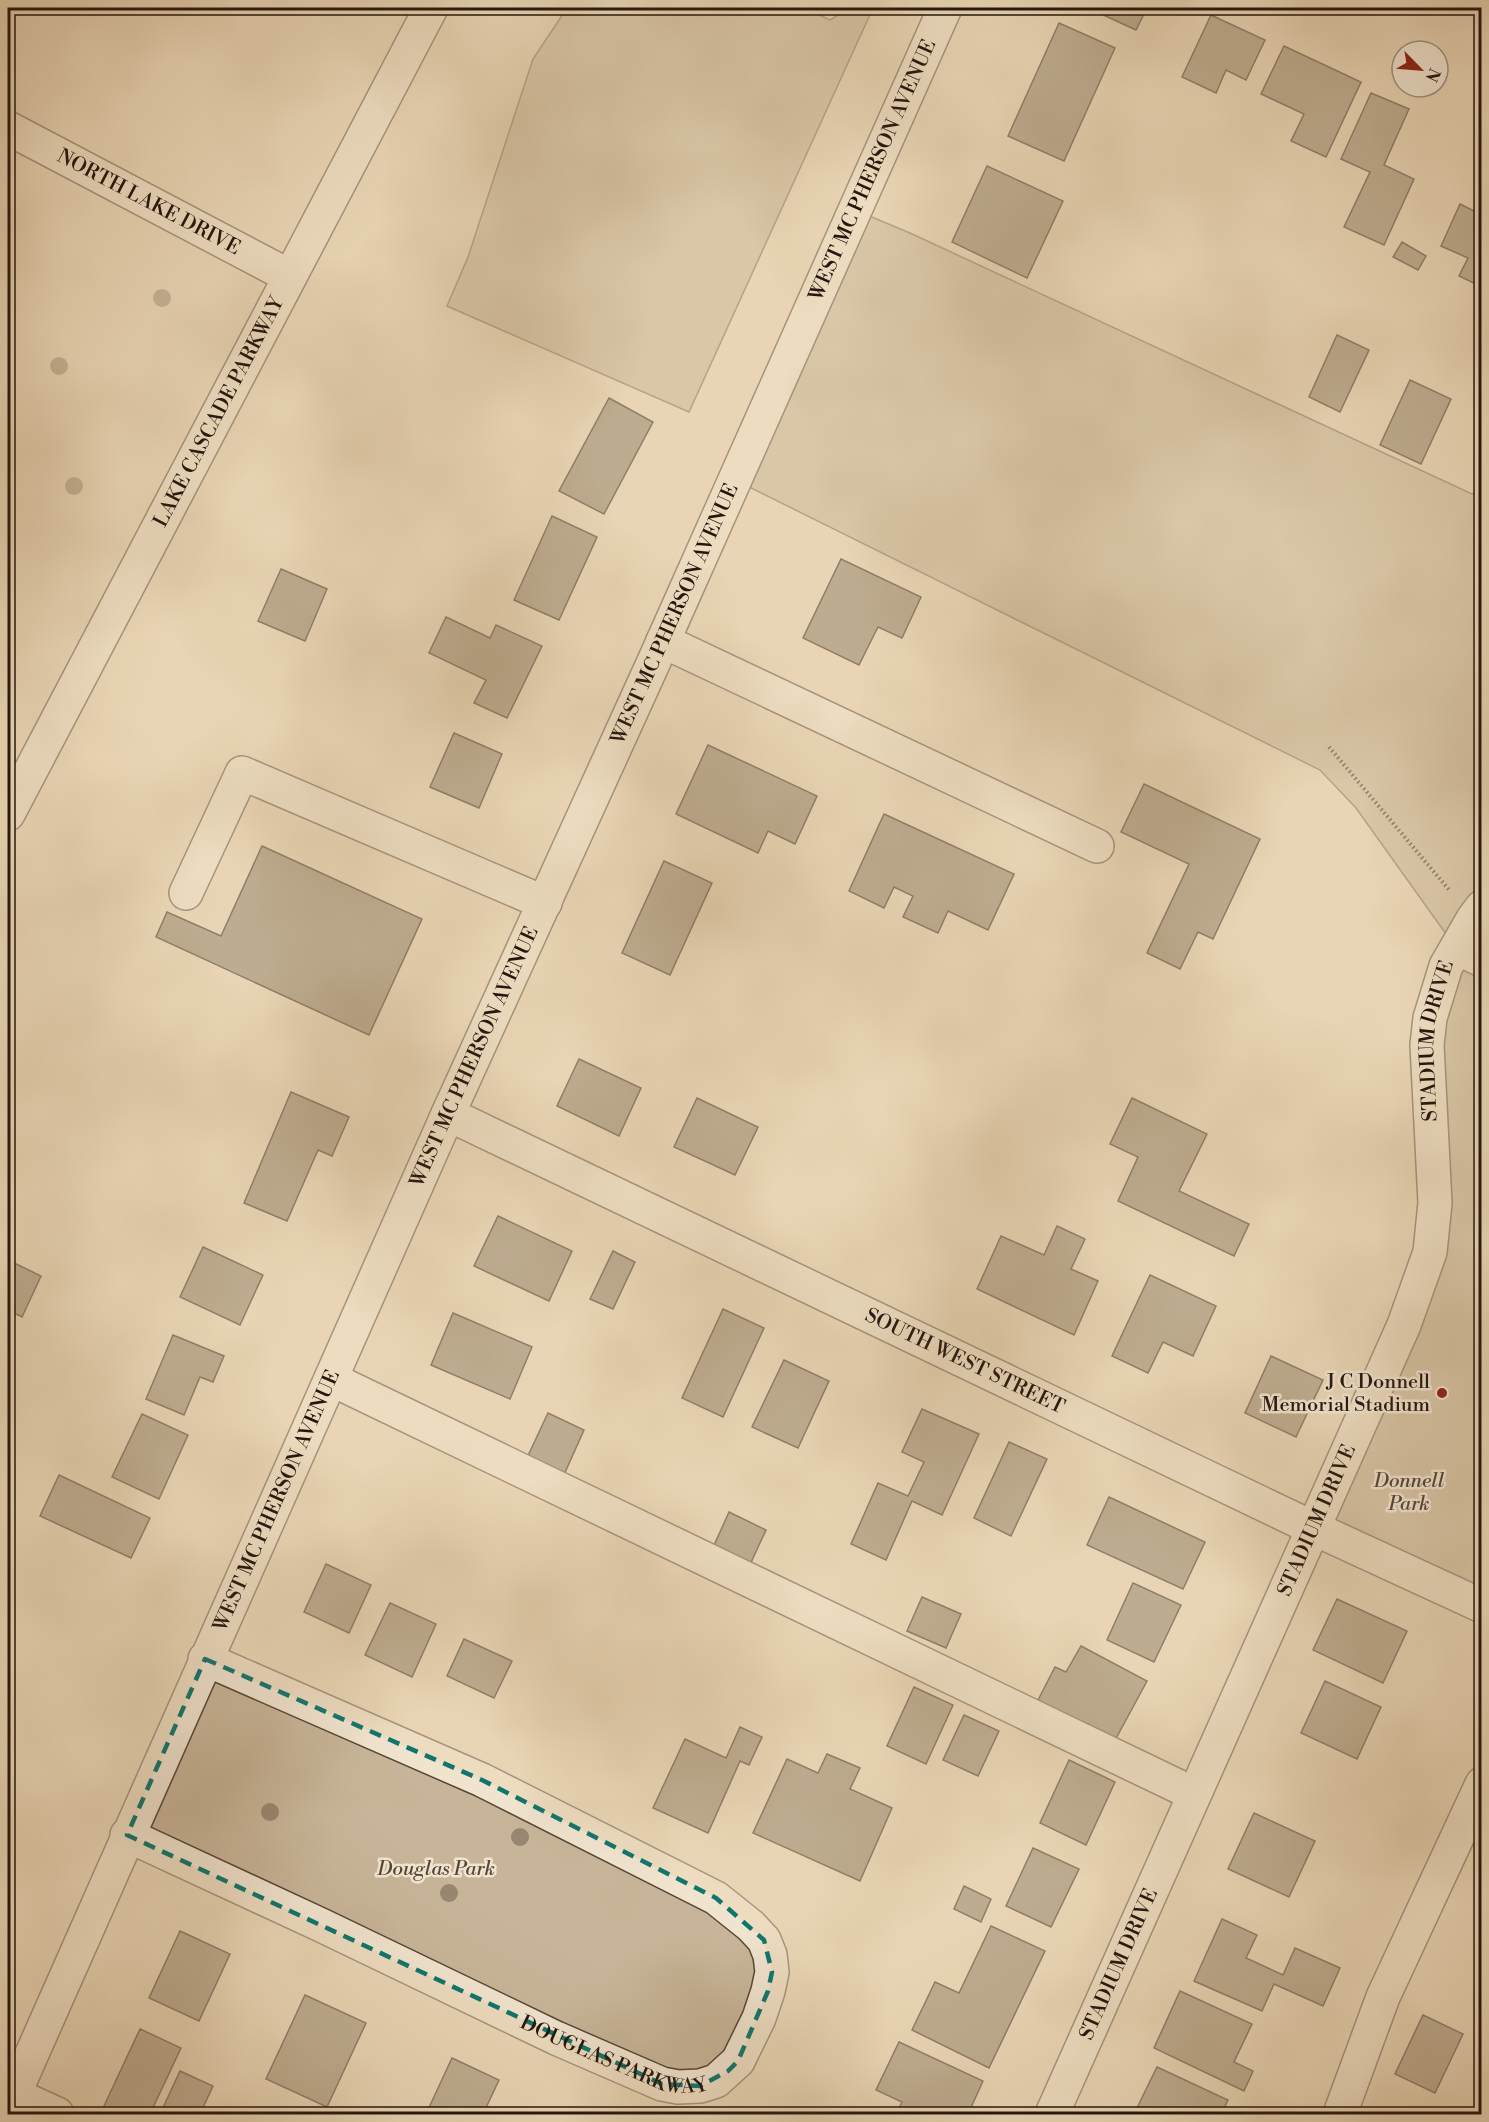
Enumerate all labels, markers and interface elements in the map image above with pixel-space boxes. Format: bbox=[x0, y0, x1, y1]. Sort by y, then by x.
street label: WEST MC PHERSON AVENUE bbox=[803, 36, 942, 306]
north arrow bbox=[1390, 39, 1450, 99]
text: N bbox=[1421, 65, 1444, 85]
street label: NORTH LAKE DRIVE bbox=[53, 144, 245, 261]
street label: LAKE CASCADE PARKWAY bbox=[148, 292, 290, 532]
street label: WEST MC PHERSON AVENUE bbox=[605, 480, 744, 749]
street label: WEST MC PHERSON AVENUE bbox=[404, 923, 544, 1192]
street label: STADIUM DRIVE bbox=[1415, 957, 1459, 1122]
street label: SOUTH WEST STREET bbox=[861, 1303, 1069, 1420]
street label: WEST MC PHERSON AVENUE bbox=[208, 1366, 346, 1636]
place label: J C Donnell Memorial Stadium bbox=[1262, 1370, 1430, 1418]
marker: J C Donnell Memorial Stadium bbox=[1435, 1386, 1449, 1400]
street label: STADIUM DRIVE bbox=[1272, 1441, 1362, 1600]
park label: Donnell Park bbox=[1373, 1469, 1445, 1517]
park label: Douglas Park bbox=[376, 1857, 495, 1882]
street label: STADIUM DRIVE bbox=[1074, 1885, 1164, 2044]
street label: DOUGLAS PARKWAY bbox=[516, 2010, 712, 2100]

